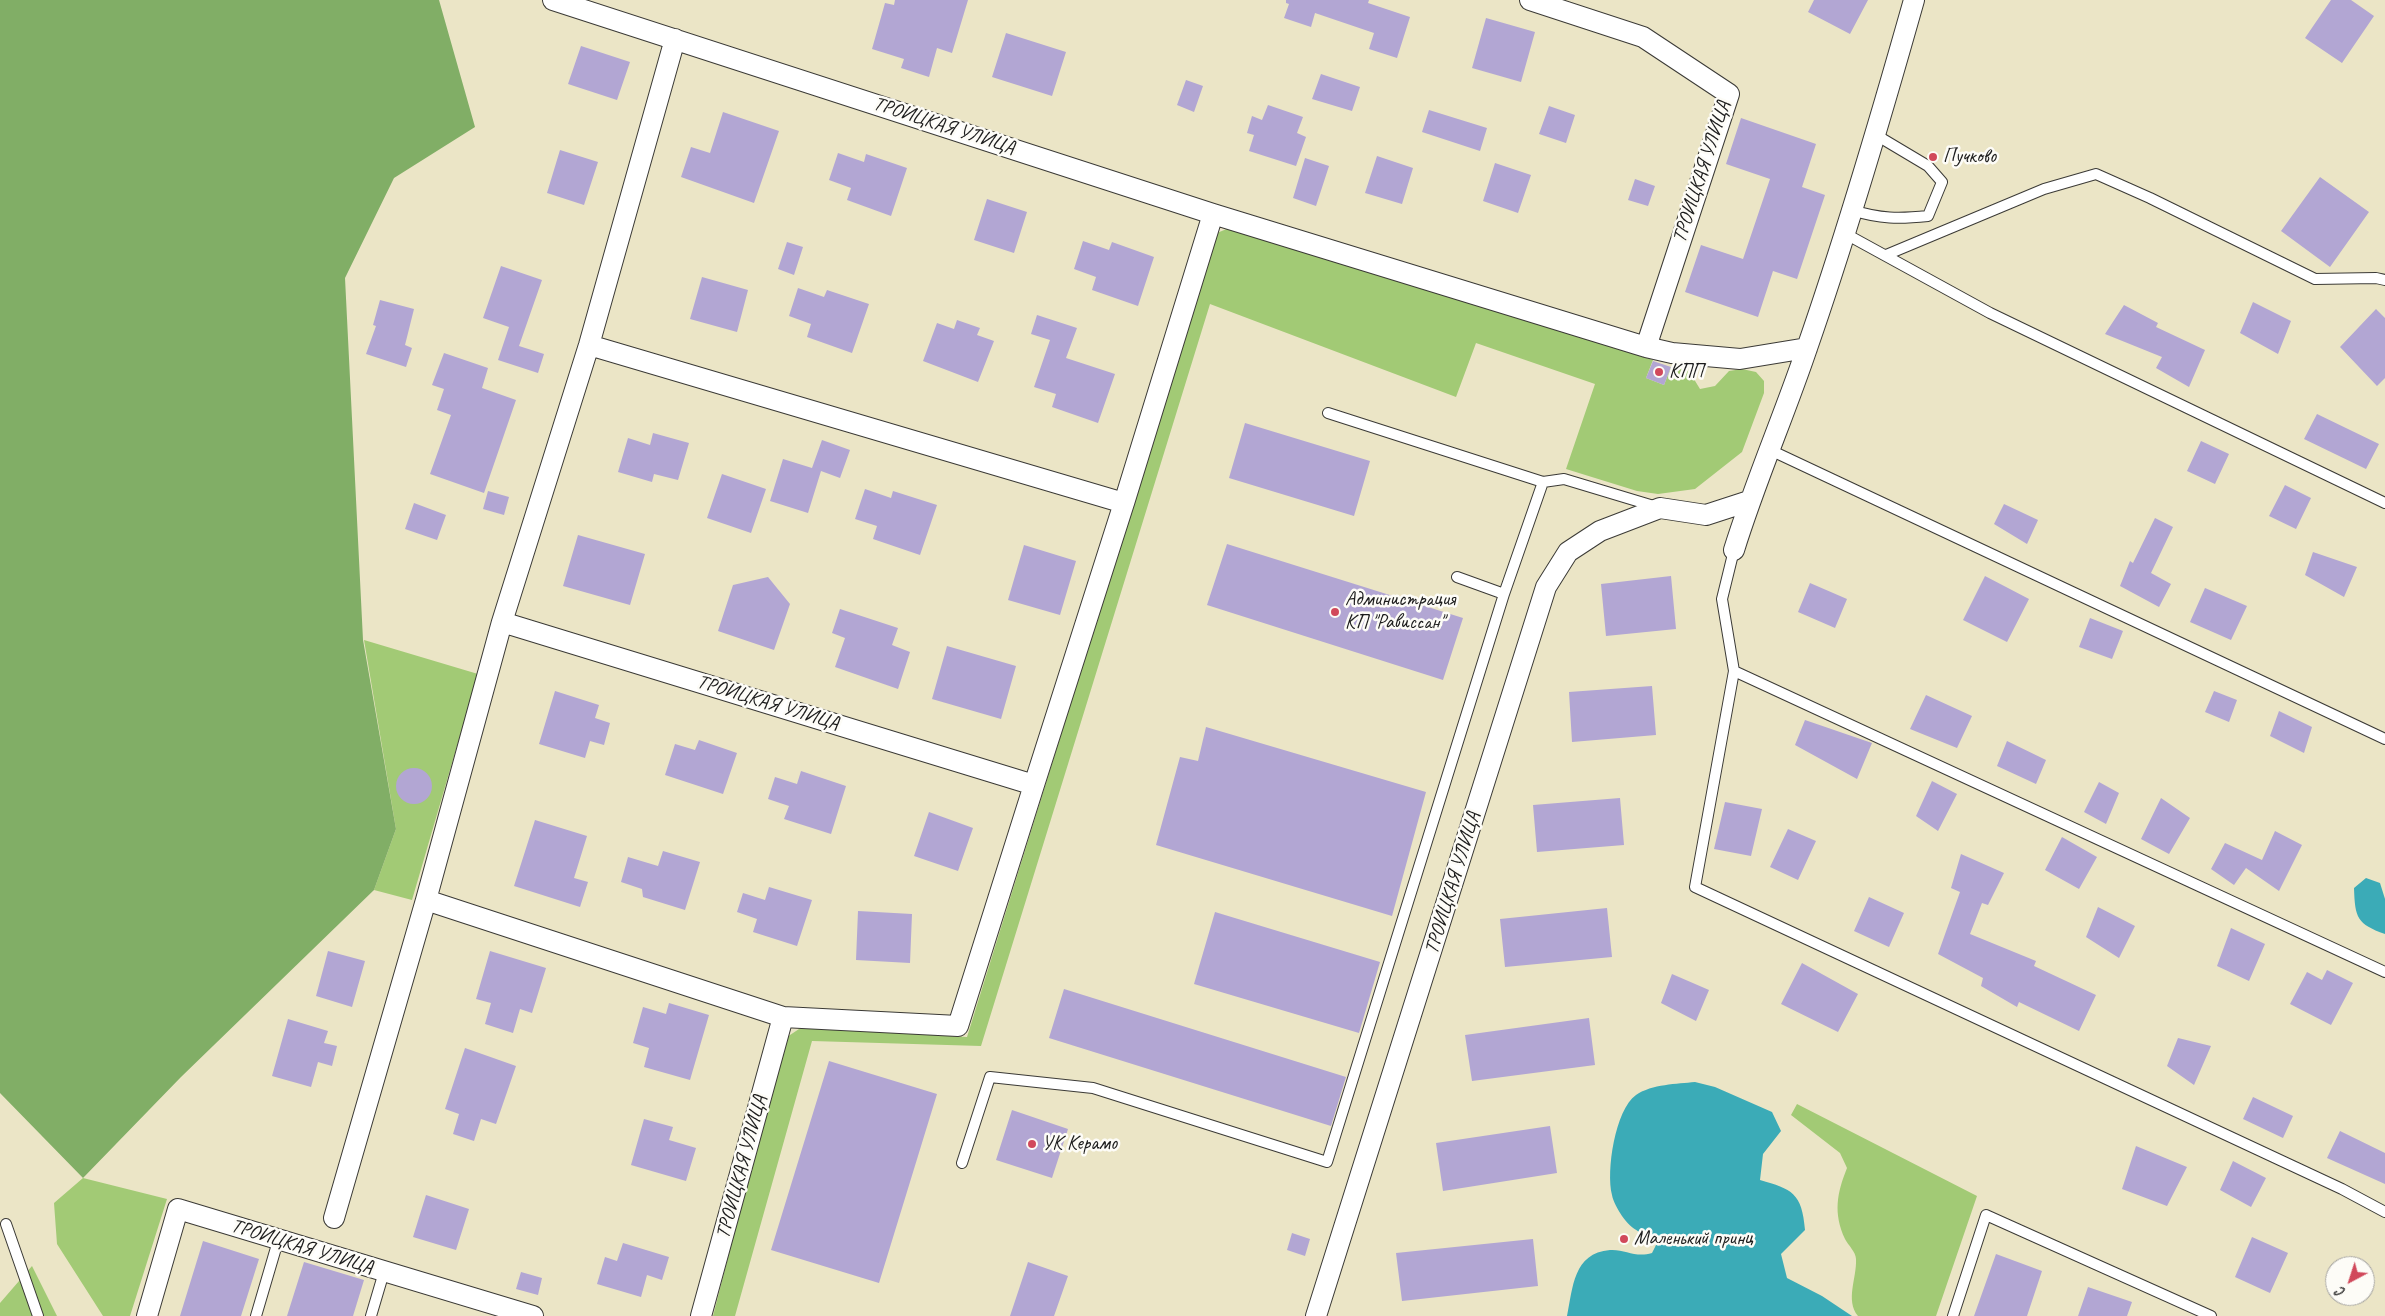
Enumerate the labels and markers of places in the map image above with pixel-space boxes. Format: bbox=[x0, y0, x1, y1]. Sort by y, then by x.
place label: Пучково bbox=[1943, 145, 1996, 169]
marker: Пучково bbox=[1927, 151, 1939, 163]
place label: КПП bbox=[1669, 360, 1703, 384]
marker: КПП bbox=[1653, 366, 1665, 378]
place label: Администрация КП "Рависсан" bbox=[1345, 588, 1455, 635]
marker: Администрация КП "Рависсан" bbox=[1329, 606, 1341, 618]
place label: УК Керамо bbox=[1042, 1132, 1117, 1156]
marker: УК Керамо bbox=[1026, 1138, 1038, 1150]
place label: Маленький принц bbox=[1634, 1227, 1752, 1251]
marker: Маленький принц bbox=[1618, 1233, 1630, 1245]

